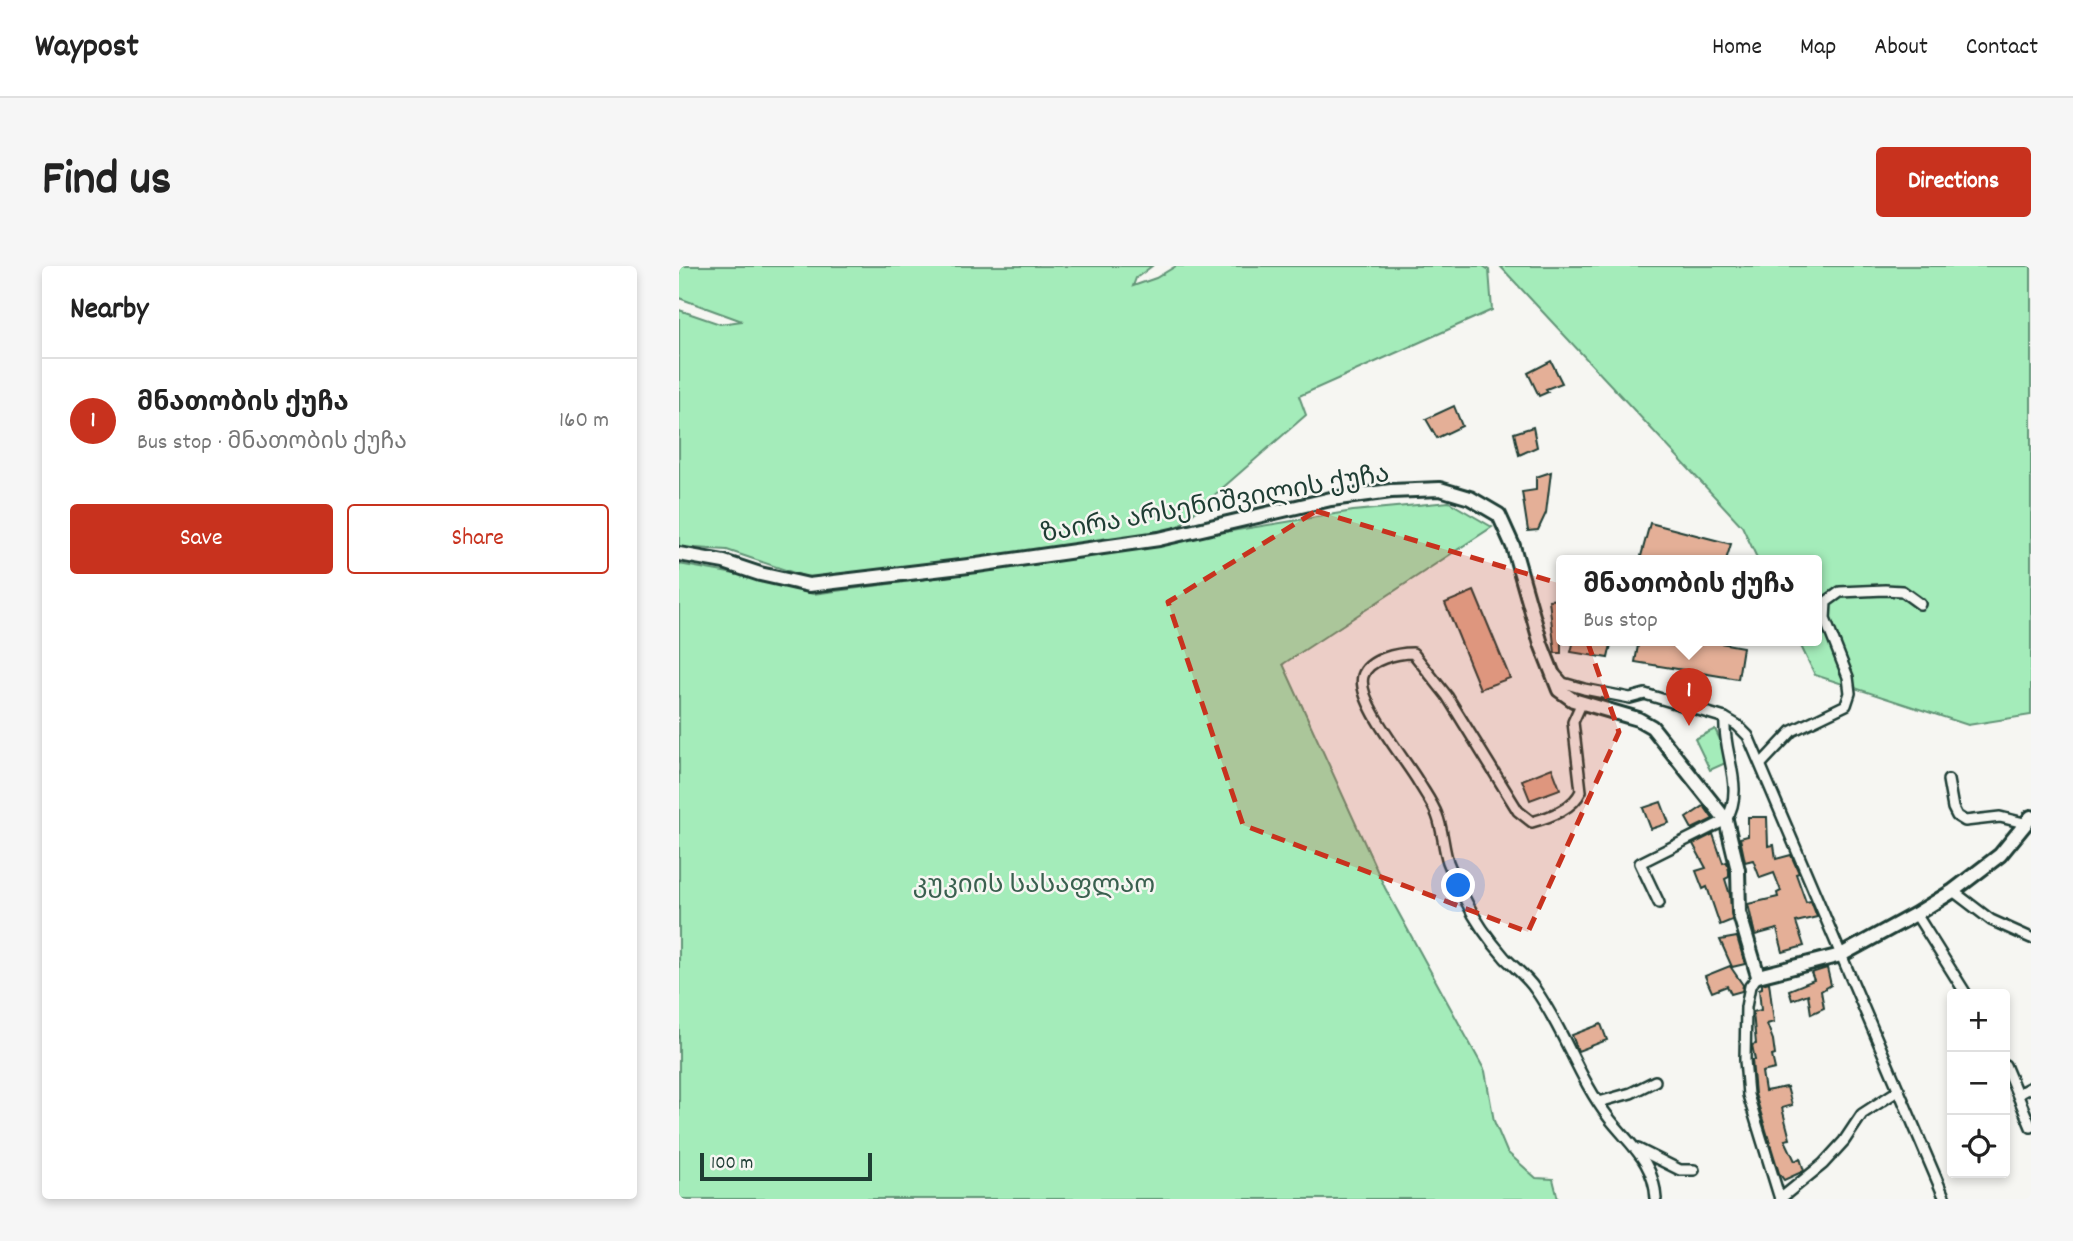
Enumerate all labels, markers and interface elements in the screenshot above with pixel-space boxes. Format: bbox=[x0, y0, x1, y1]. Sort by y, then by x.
text: Waypost bbox=[35, 25, 139, 72]
text: Home bbox=[1712, 31, 1762, 65]
text: Map bbox=[1800, 31, 1836, 65]
text: About bbox=[1874, 31, 1928, 65]
text: Contact bbox=[1966, 31, 2038, 65]
text: Find us bbox=[42, 147, 171, 217]
button: Directions bbox=[1876, 147, 2031, 217]
text: Nearby bbox=[70, 290, 148, 333]
text: მნათობის ქუჩა bbox=[137, 386, 349, 423]
text: 1 bbox=[90, 405, 96, 438]
text: 160 m bbox=[559, 405, 609, 438]
text: Bus stop · მნათობის ქუჩა bbox=[137, 427, 407, 460]
street label: ზაირა არსენიშვილის ქუჩა bbox=[1039, 457, 1393, 554]
button: Save bbox=[70, 504, 333, 574]
button: Share bbox=[347, 504, 609, 574]
popup bbox=[1556, 555, 1822, 646]
text: მნათობის ქუჩა bbox=[1583, 568, 1795, 605]
text: Bus stop bbox=[1583, 605, 1658, 638]
pin: 1 bbox=[1666, 668, 1712, 726]
park label: კუკიის სასაფლაო bbox=[913, 868, 1155, 905]
your location bbox=[1441, 868, 1475, 902]
map controls bbox=[1947, 989, 2010, 1178]
button: + bbox=[1947, 989, 2010, 1052]
button: − bbox=[1947, 1052, 2010, 1115]
button: locate bbox=[1947, 1115, 2010, 1178]
scale bar bbox=[700, 1150, 871, 1182]
text: 100 m bbox=[711, 1151, 753, 1178]

